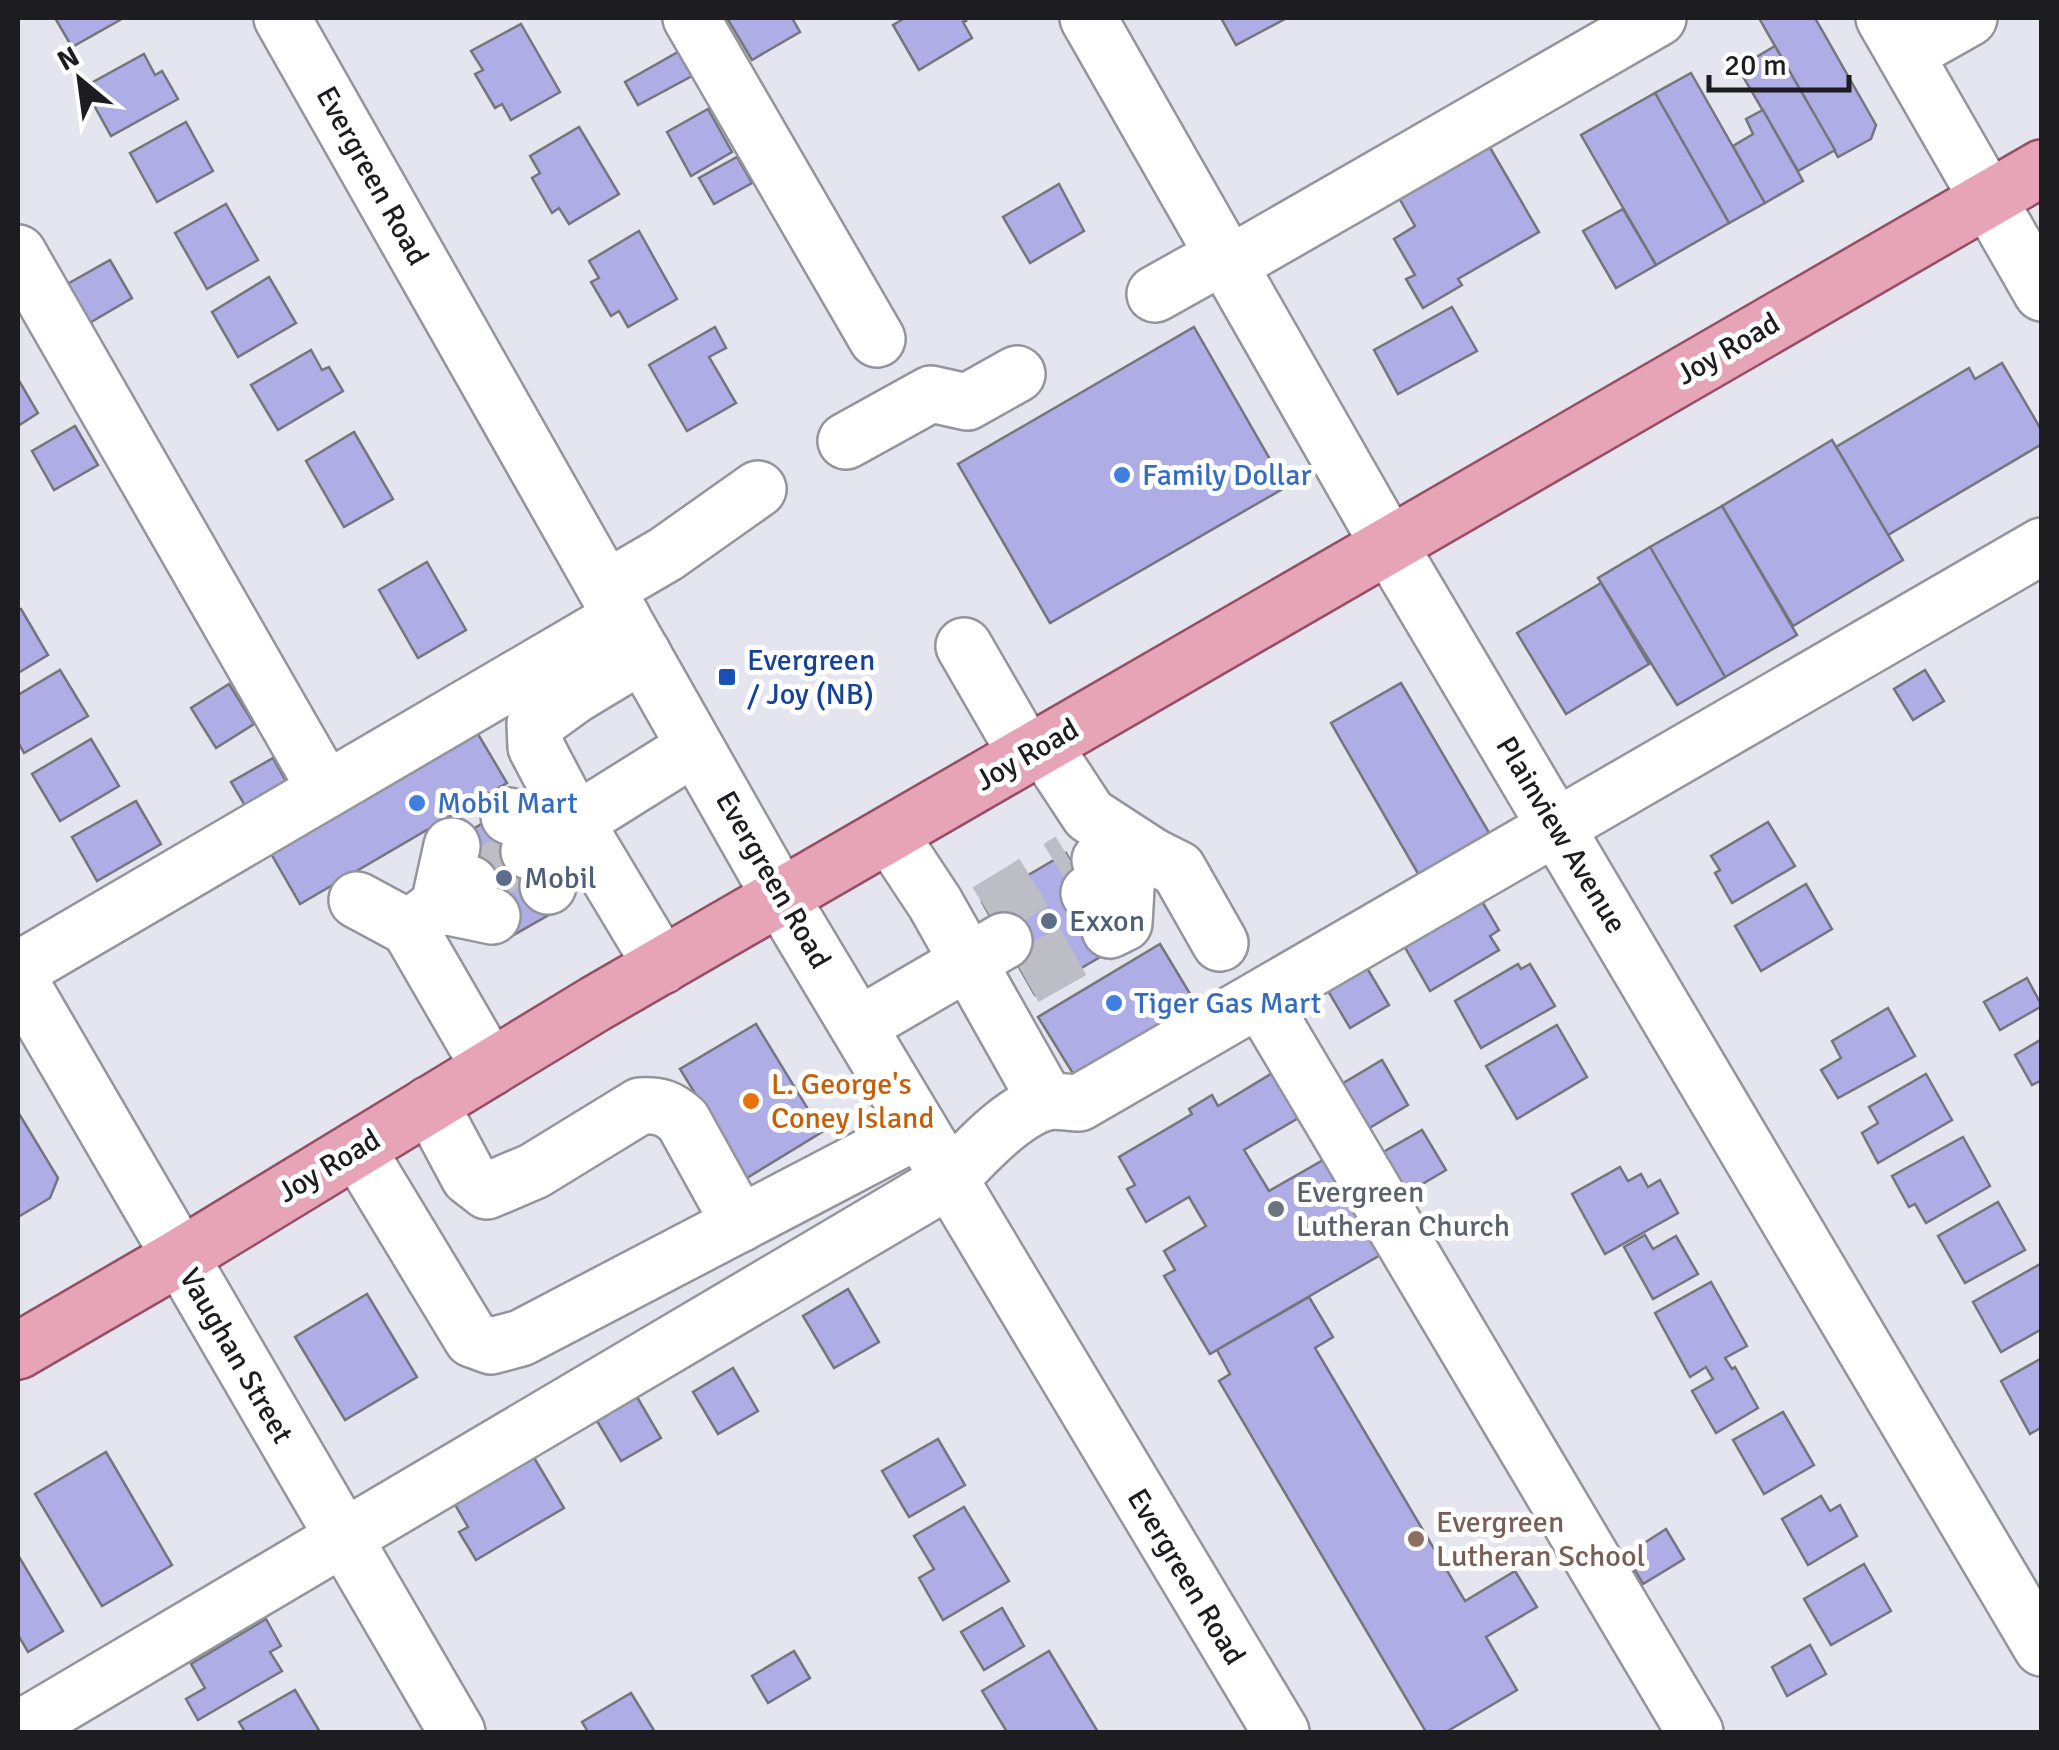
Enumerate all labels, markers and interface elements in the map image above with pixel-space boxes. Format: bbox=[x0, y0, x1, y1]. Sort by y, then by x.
north arrow bbox=[30, 30, 130, 130]
scale bar bbox=[1709, 30, 1849, 92]
text: N bbox=[52, 39, 85, 79]
text: 20 m bbox=[1724, 47, 1787, 84]
street label: Evergreen Road bbox=[308, 80, 436, 272]
street label: Joy Road bbox=[1670, 305, 1786, 393]
place label: Family Dollar bbox=[1142, 457, 1312, 494]
marker: Family Dollar bbox=[1111, 464, 1133, 486]
place label: Evergreen / Joy (NB) bbox=[747, 642, 875, 713]
marker: Evergreen / Joy (NB) bbox=[716, 666, 738, 688]
street label: Joy Road bbox=[969, 711, 1085, 799]
street label: Plainview Avenue bbox=[1488, 730, 1634, 940]
place label: Mobil Mart bbox=[437, 785, 578, 822]
street label: Evergreen Road bbox=[707, 785, 839, 975]
marker: Mobil Mart bbox=[406, 792, 428, 814]
place label: Mobil bbox=[524, 860, 597, 897]
marker: Mobil bbox=[493, 867, 515, 889]
place label: Exxon bbox=[1069, 903, 1145, 940]
marker: Exxon bbox=[1038, 910, 1060, 932]
place label: Tiger Gas Mart bbox=[1134, 985, 1321, 1022]
marker: Tiger Gas Mart bbox=[1103, 992, 1125, 1014]
place label: L. George's Coney Island bbox=[771, 1066, 934, 1137]
marker: L. George's Coney Island bbox=[740, 1090, 762, 1112]
street label: Joy Road bbox=[271, 1121, 387, 1211]
place label: Evergreen Lutheran Church bbox=[1296, 1174, 1510, 1245]
marker: Evergreen Lutheran Church bbox=[1265, 1198, 1287, 1220]
street label: Vaughan Street bbox=[171, 1262, 301, 1450]
street label: Evergreen Road bbox=[1119, 1482, 1253, 1672]
place label: Evergreen Lutheran School bbox=[1436, 1504, 1645, 1575]
marker: Evergreen Lutheran School bbox=[1405, 1528, 1427, 1550]

